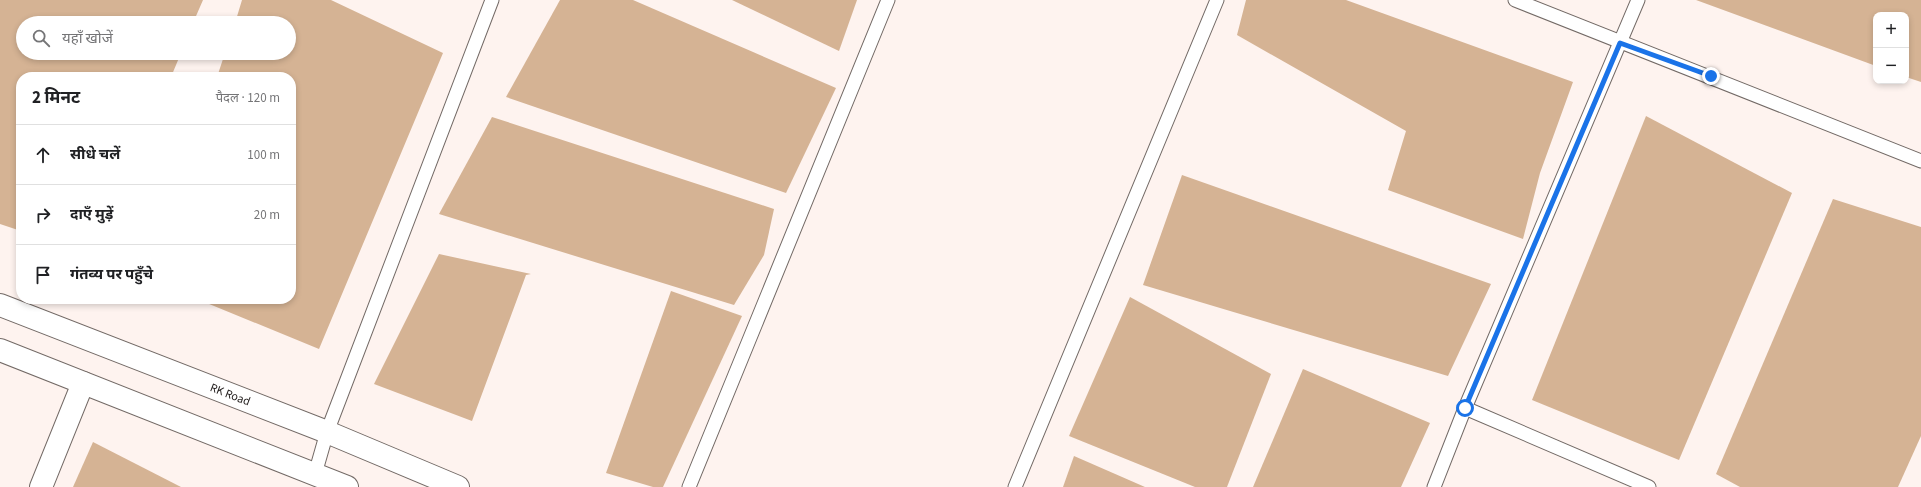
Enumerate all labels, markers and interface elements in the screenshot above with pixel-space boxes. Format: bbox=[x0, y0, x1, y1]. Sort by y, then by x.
map controls bbox=[1873, 12, 1909, 84]
button: + bbox=[1873, 12, 1909, 48]
search box bbox=[16, 16, 296, 60]
icon: search bbox=[30, 27, 52, 49]
text: यहाँ खोजें bbox=[62, 28, 113, 49]
button: − bbox=[1873, 48, 1909, 84]
route end bbox=[1702, 67, 1720, 85]
text: 2 मिनट bbox=[32, 86, 80, 110]
text: पैदल · 120 m bbox=[216, 89, 280, 107]
icon: ahead bbox=[32, 144, 54, 166]
text: सीधे चलें bbox=[70, 144, 120, 165]
text: 100 m bbox=[247, 146, 280, 164]
icon: right bbox=[32, 204, 54, 226]
text: दाएँ मुड़ें bbox=[70, 204, 113, 225]
text: 20 m bbox=[254, 206, 280, 224]
icon: arrive bbox=[32, 264, 54, 286]
text: गंतव्य पर पहुँचे bbox=[70, 264, 153, 285]
street label: RK Road bbox=[208, 379, 253, 410]
route start bbox=[1456, 399, 1474, 417]

